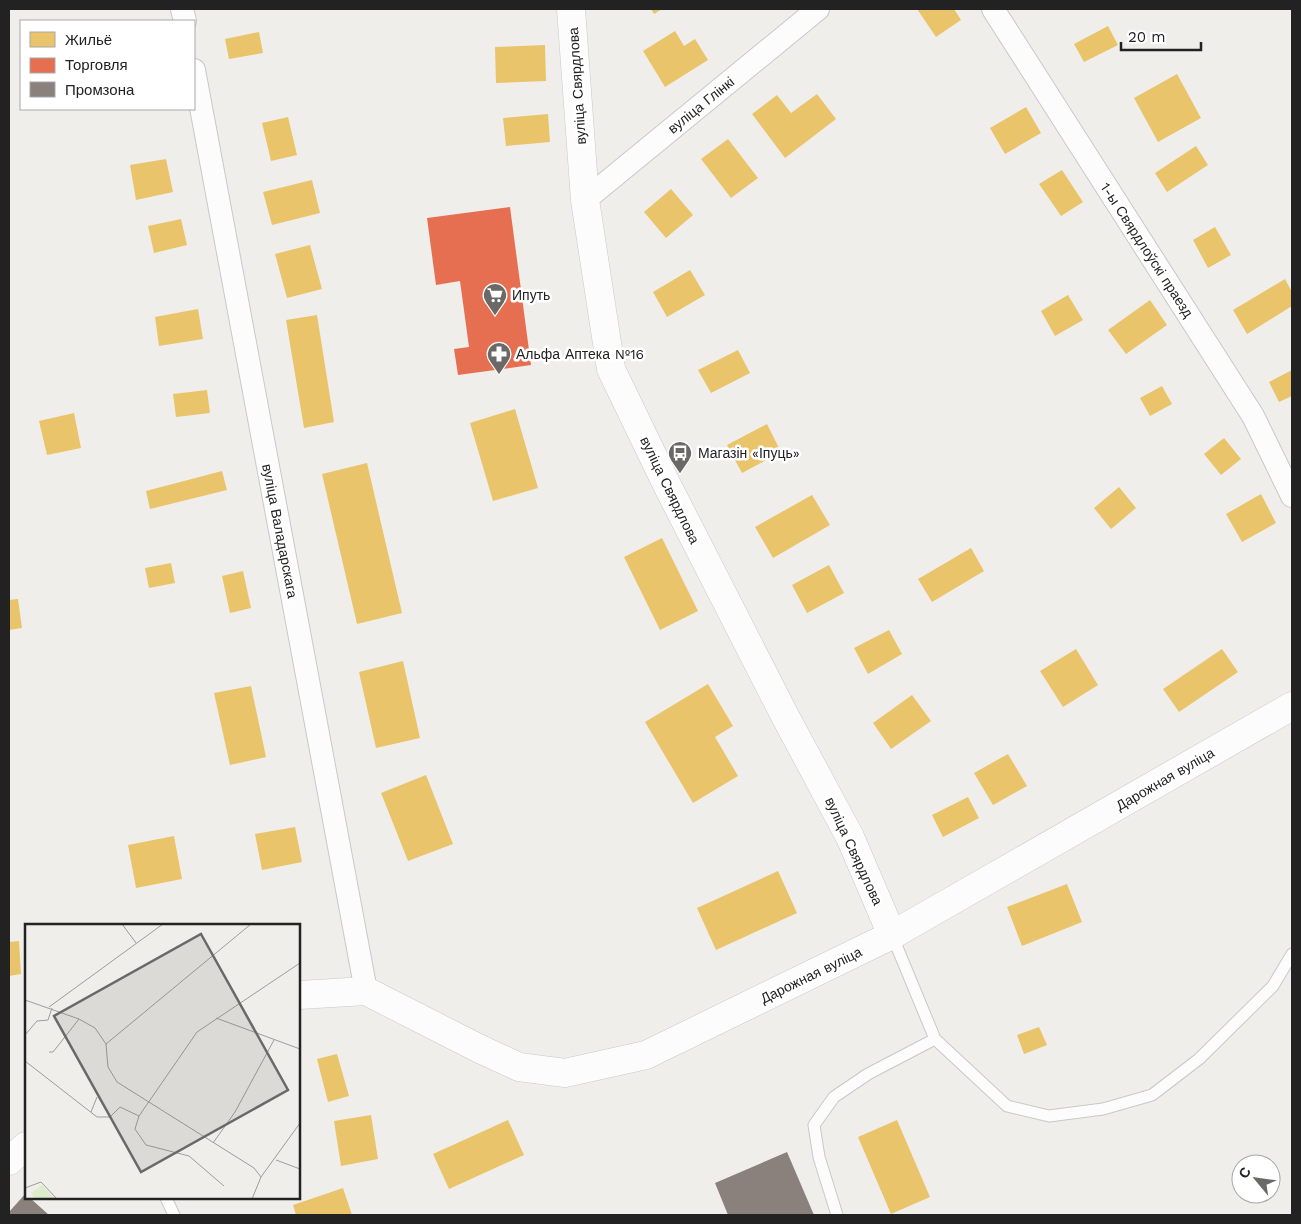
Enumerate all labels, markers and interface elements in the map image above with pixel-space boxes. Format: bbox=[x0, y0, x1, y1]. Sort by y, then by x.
legend bbox=[20, 20, 195, 110]
scale bar bbox=[1121, 20, 1201, 52]
street label: вуліца Свярдлова bbox=[565, 27, 589, 145]
text: 20 m bbox=[1128, 28, 1166, 46]
text: Жильё bbox=[65, 31, 112, 49]
text: Торговля bbox=[65, 56, 128, 74]
street label: вуліца Глінкі bbox=[665, 73, 737, 137]
text: Промзона bbox=[65, 81, 135, 99]
street label: 1-ы Свярдлоўскі праезд bbox=[1098, 180, 1196, 320]
supermarket icon: Ипуть bbox=[482, 282, 508, 316]
place label: Ипуть bbox=[512, 287, 550, 303]
pharmacy icon: Альфа Аптека №16 bbox=[486, 341, 512, 375]
place label: Альфа Аптека №16 bbox=[516, 346, 644, 362]
street label: вуліца Свярдлова bbox=[637, 434, 703, 546]
bus stop icon: Магазін «Іпуць» bbox=[667, 440, 693, 474]
place label: Магазін «Іпуць» bbox=[698, 445, 800, 461]
street label: вуліца Валадарскага bbox=[259, 463, 301, 600]
street label: Дарожная вуліца bbox=[1113, 744, 1217, 814]
street label: вуліца Свярдлова bbox=[822, 794, 886, 908]
inset map bbox=[25, 924, 300, 1199]
street label: Дарожная вуліца bbox=[758, 943, 865, 1006]
north arrow bbox=[1231, 1154, 1281, 1204]
text: С bbox=[1235, 1164, 1254, 1181]

